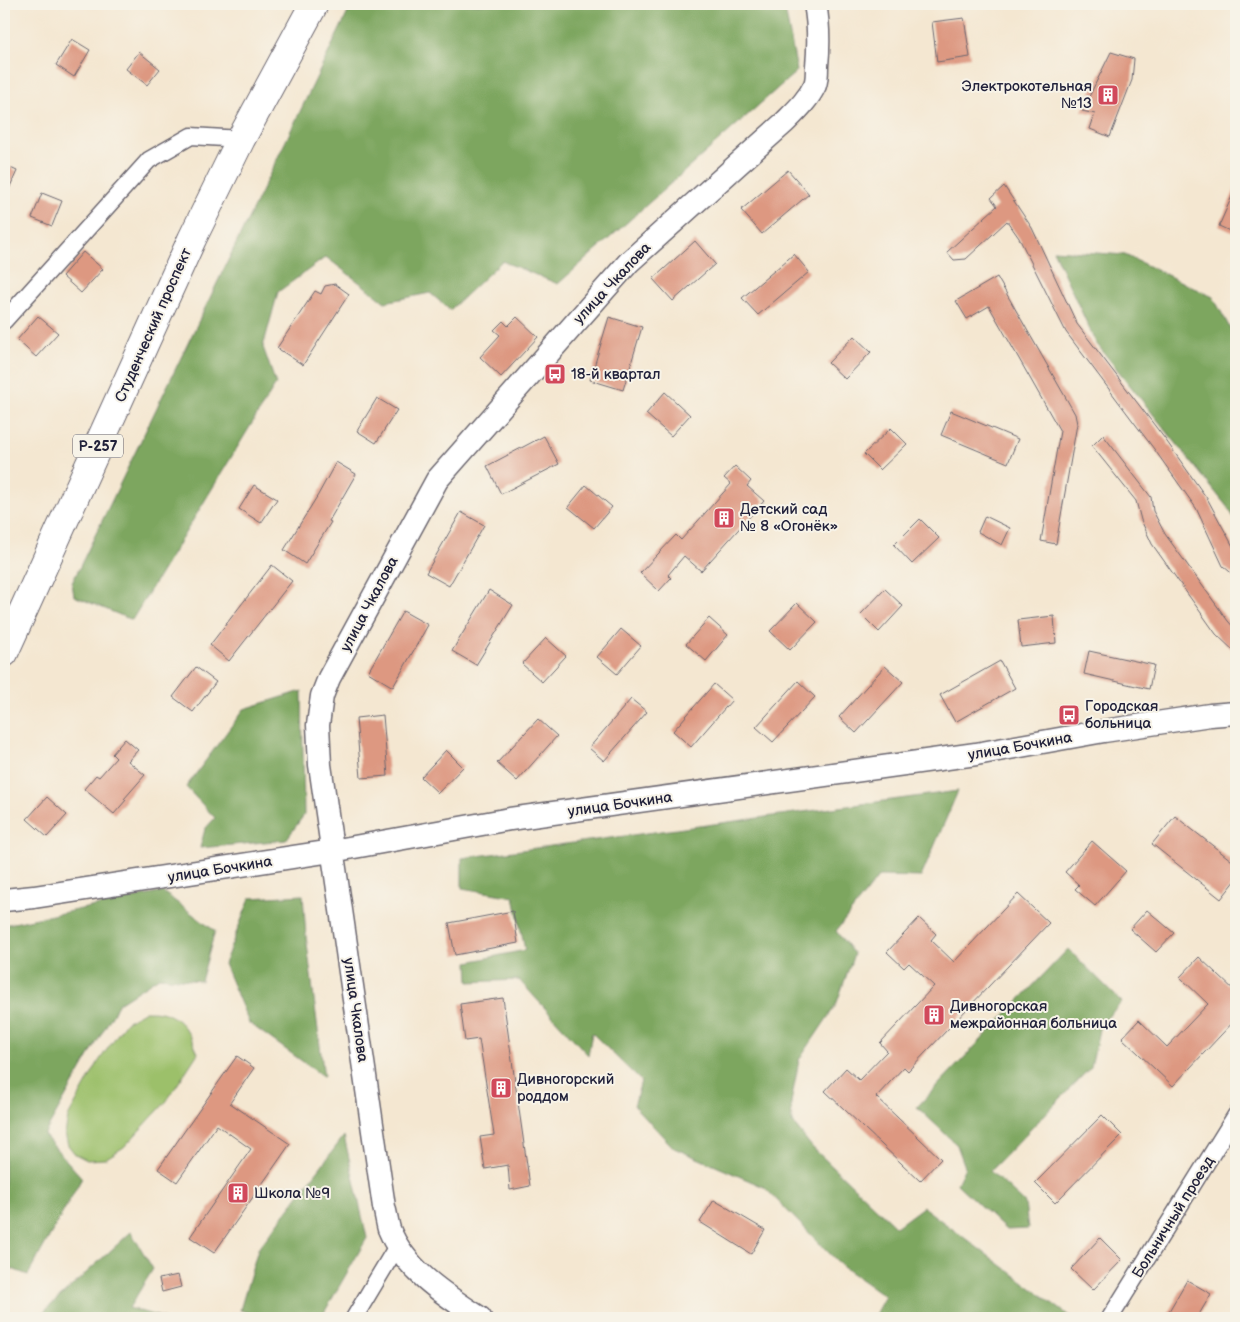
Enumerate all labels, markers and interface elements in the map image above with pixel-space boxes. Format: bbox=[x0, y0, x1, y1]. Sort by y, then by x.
place label: Электрокотельная №13 bbox=[961, 77, 1092, 113]
building icon: Электрокотельная №13 bbox=[1096, 83, 1120, 107]
street label: улица Чкалова bbox=[570, 238, 655, 328]
street label: Студенческий проспект bbox=[111, 245, 196, 405]
bus stop icon: 18-й квартал bbox=[543, 362, 567, 386]
place label: 18-й квартал bbox=[571, 365, 661, 384]
road number: Р-257 bbox=[73, 434, 123, 458]
place label: Детский сад № 8 «Огонёк» bbox=[740, 500, 838, 536]
building icon: Детский сад № 8 «Огонёк» bbox=[712, 506, 736, 530]
street label: улица Чкалова bbox=[336, 553, 403, 655]
place label: Городская больница bbox=[1085, 697, 1158, 733]
bus stop icon: Городская больница bbox=[1057, 703, 1081, 727]
street label: улица Бочкина bbox=[967, 728, 1074, 765]
street label: улица Бочкина bbox=[567, 788, 674, 821]
street label: улица Бочкина bbox=[167, 852, 274, 887]
street label: улица Чкалова bbox=[339, 957, 372, 1064]
place label: Дивногорская межрайонная больница bbox=[950, 997, 1117, 1033]
building icon: Дивногорская межрайонная больница bbox=[922, 1003, 946, 1027]
place label: Дивногорский роддом bbox=[517, 1070, 614, 1106]
building icon: Дивногорский роддом bbox=[489, 1076, 513, 1100]
street label: Больничный проезд bbox=[1128, 1153, 1219, 1282]
building icon: Школа №9 bbox=[226, 1181, 250, 1205]
place label: Школа №9 bbox=[254, 1184, 330, 1203]

